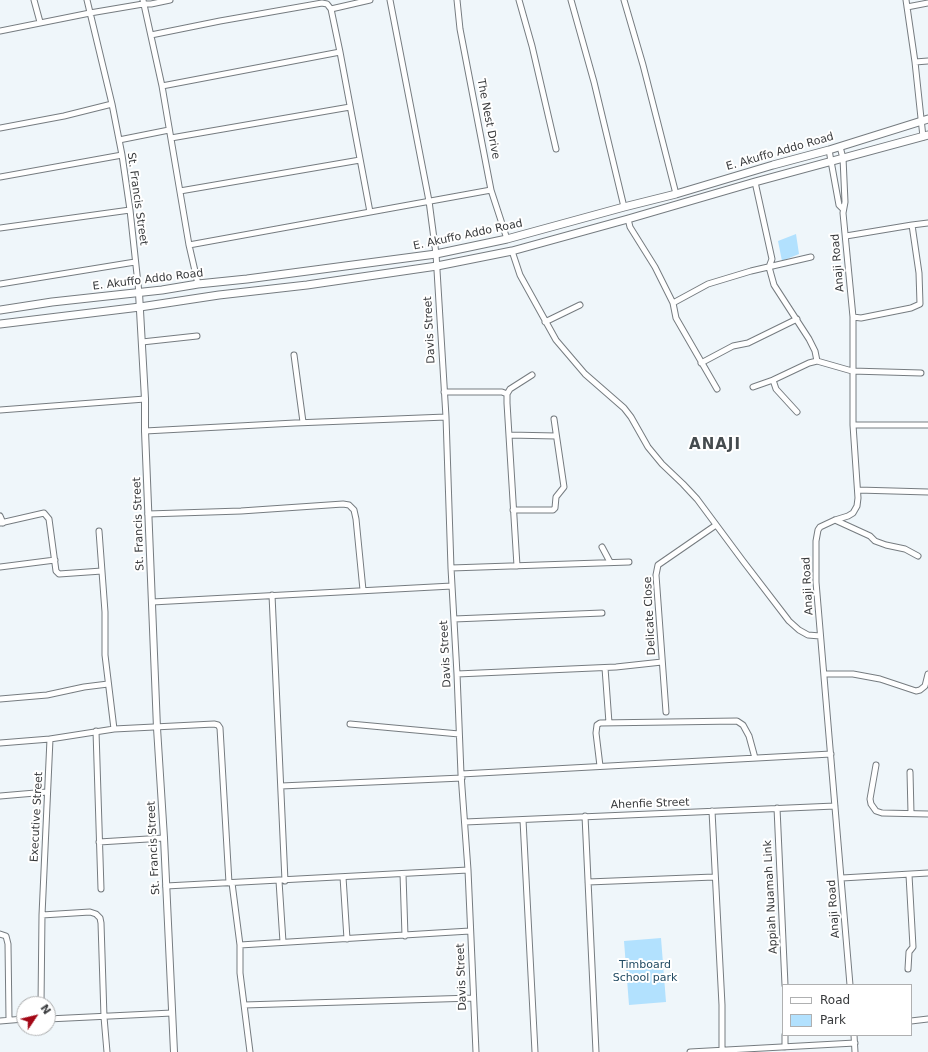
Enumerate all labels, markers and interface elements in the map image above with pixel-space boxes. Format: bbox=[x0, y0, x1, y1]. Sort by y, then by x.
street label: The Nest Drive bbox=[474, 78, 502, 160]
street label: E. Akuffo Addo Road bbox=[725, 130, 835, 174]
street label: St. Francis Street bbox=[124, 152, 150, 246]
street label: E. Akuffo Addo Road bbox=[412, 217, 524, 253]
street label: Anaji Road bbox=[829, 233, 847, 293]
street label: E. Akuffo Addo Road bbox=[92, 267, 204, 293]
street label: Davis Street bbox=[422, 296, 438, 364]
district label: ANAJI bbox=[689, 436, 741, 454]
street label: St. Francis Street bbox=[131, 477, 147, 571]
street label: Anaji Road bbox=[800, 556, 816, 616]
street label: Delicate Close bbox=[641, 576, 659, 656]
street label: Davis Street bbox=[438, 620, 454, 688]
street label: Executive Street bbox=[28, 771, 46, 863]
street label: Ahenfie Street bbox=[610, 796, 690, 812]
street label: St. Francis Street bbox=[145, 801, 163, 895]
street label: Appiah Nuamah Link bbox=[761, 840, 781, 954]
street label: Anaji Road bbox=[825, 879, 843, 939]
street label: Davis Street bbox=[454, 943, 470, 1011]
park label: Timboard School park bbox=[613, 958, 677, 984]
legend bbox=[782, 984, 912, 1036]
text: Road bbox=[820, 993, 850, 1007]
north arrow bbox=[16, 996, 56, 1036]
text: N bbox=[37, 1002, 53, 1017]
text: Park bbox=[820, 1013, 846, 1027]

